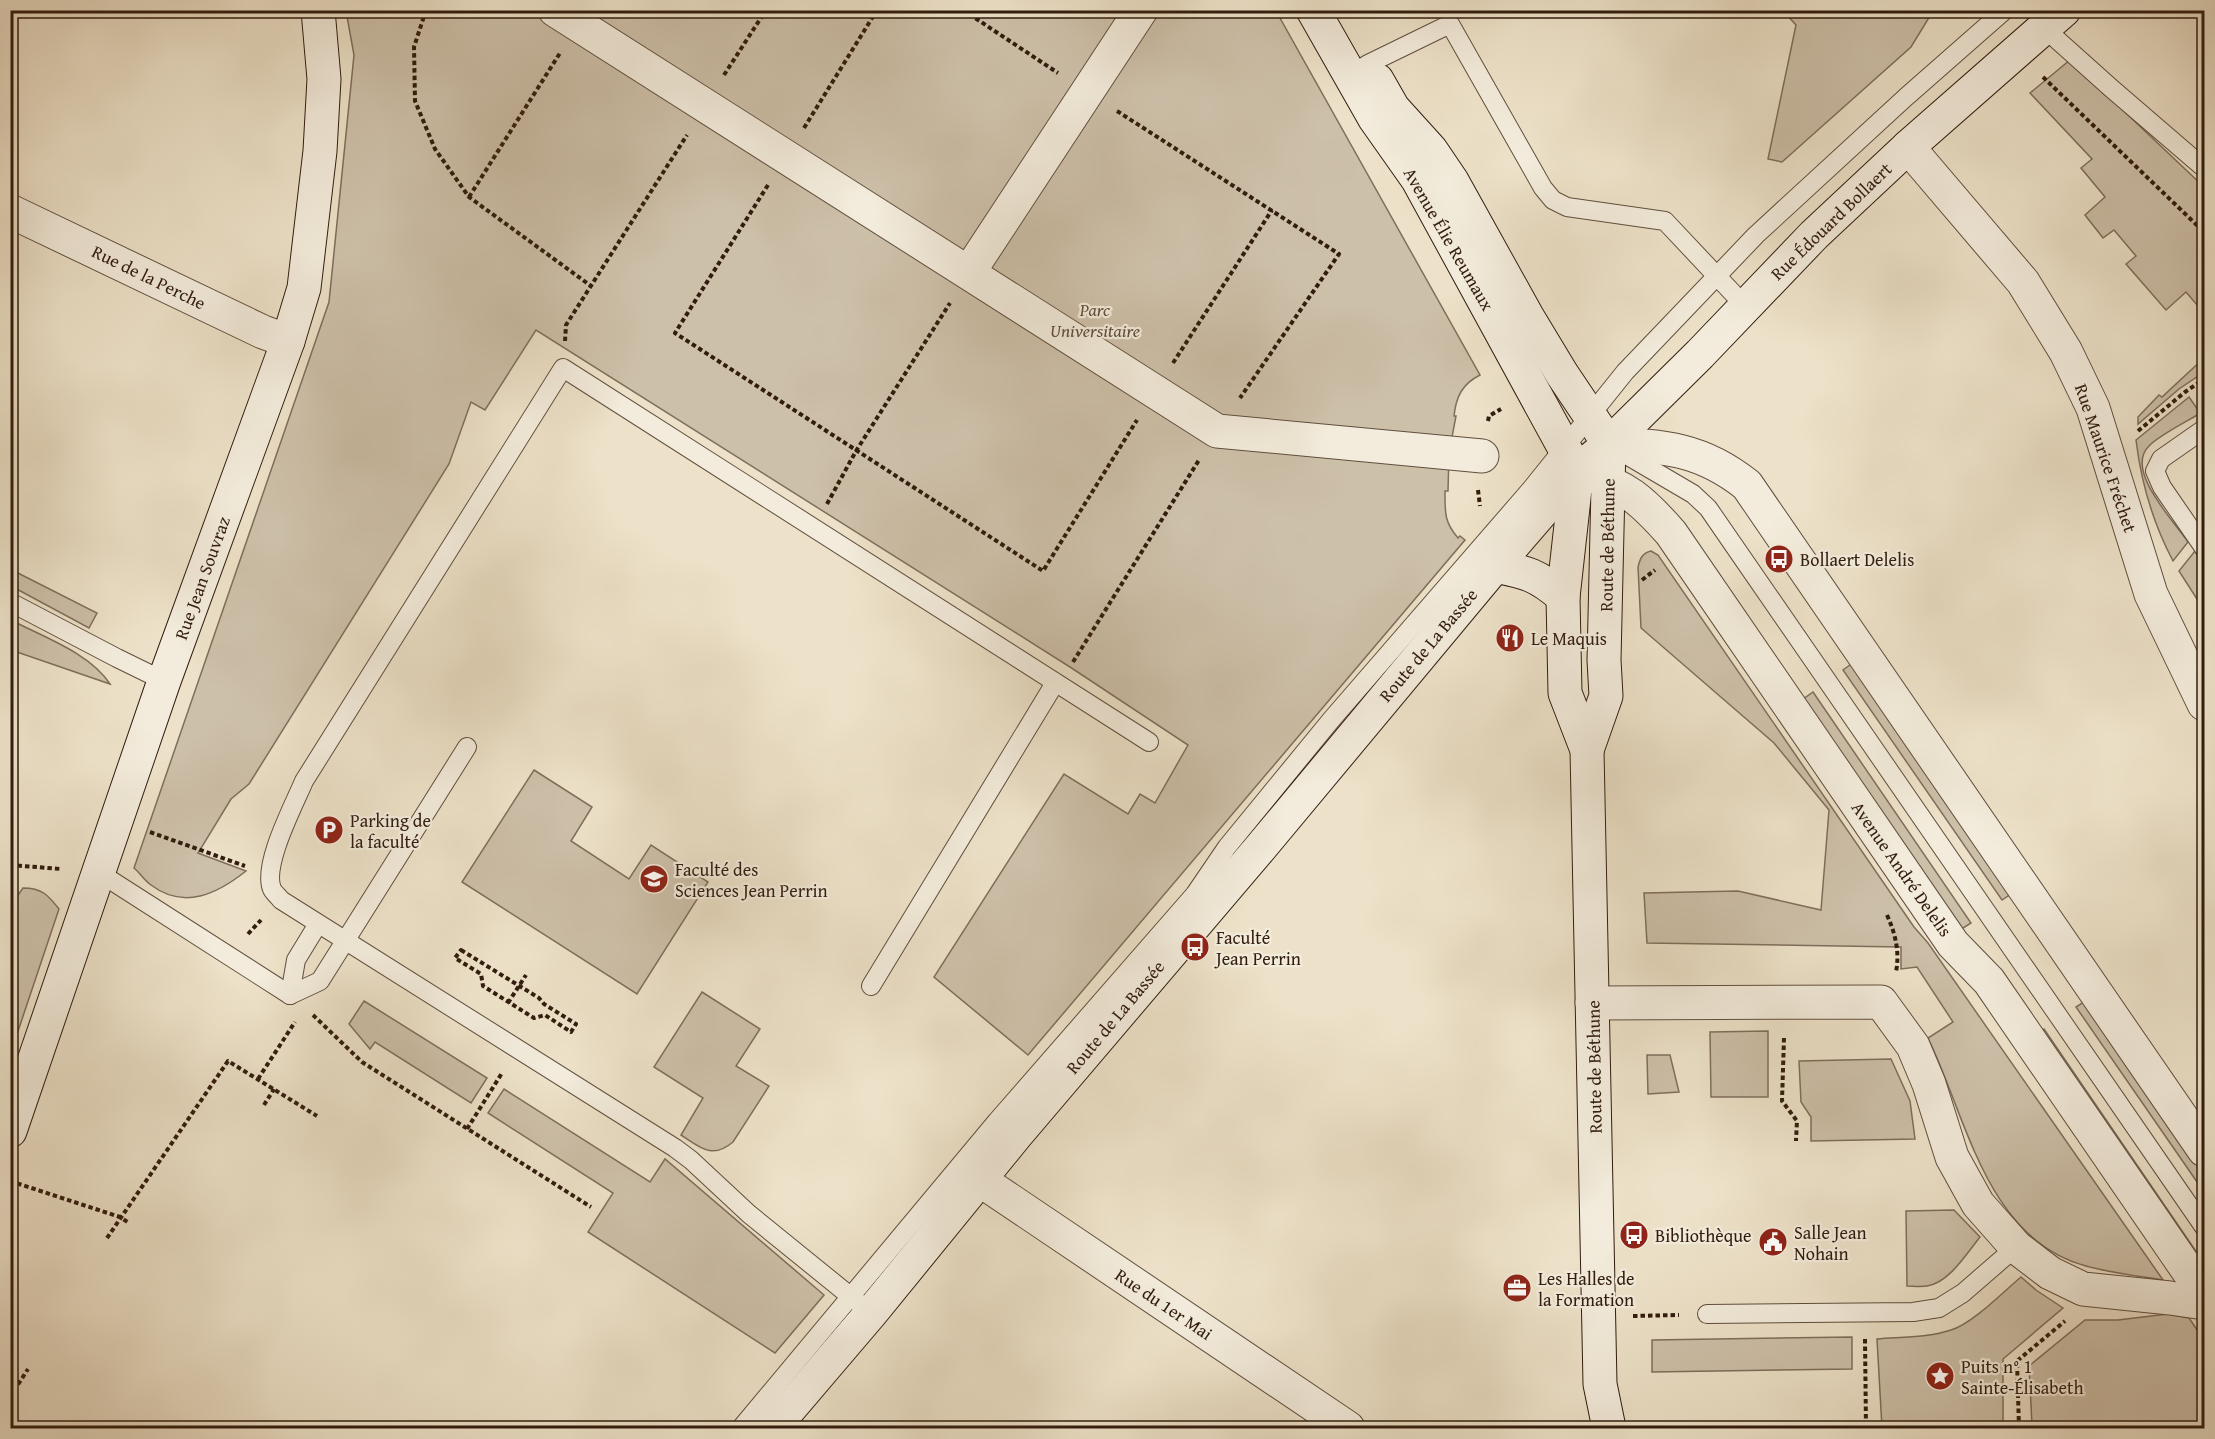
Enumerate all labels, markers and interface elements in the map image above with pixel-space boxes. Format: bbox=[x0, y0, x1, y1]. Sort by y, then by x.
street label: Rue Édouard Bollaert bbox=[1764, 155, 1898, 286]
street label: Avenue Élie Reumaux bbox=[1397, 162, 1501, 316]
street label: Rue de la Perche bbox=[88, 238, 210, 316]
park label: Parc Universitaire bbox=[1050, 296, 1140, 344]
street label: Rue Maurice Fréchet bbox=[2068, 380, 2144, 537]
street label: Route de Béthune bbox=[1592, 478, 1622, 612]
street label: Rue Jean Souvraz bbox=[167, 512, 237, 643]
bus stop icon: Bollaert Delelis bbox=[1763, 543, 1795, 575]
place label: Bollaert Delelis bbox=[1800, 546, 1914, 573]
street label: Route de La Bassée bbox=[1372, 582, 1484, 708]
restaurant icon: Le Maquis bbox=[1494, 622, 1526, 654]
place label: Le Maquis bbox=[1531, 625, 1607, 652]
street label: Avenue André Delelis bbox=[1845, 796, 1959, 942]
place label: Parking de la faculté bbox=[350, 807, 431, 855]
parking icon: Parking de la faculté bbox=[313, 814, 345, 846]
place label: Faculté des Sciences Jean Perrin bbox=[675, 856, 828, 904]
school or university icon: Faculté des Sciences Jean Perrin bbox=[638, 863, 670, 895]
place label: Faculté Jean Perrin bbox=[1214, 924, 1301, 972]
bus stop icon: Faculté Jean Perrin bbox=[1179, 931, 1211, 963]
street label: Route de La Bassée bbox=[1059, 954, 1171, 1080]
street label: Route de Béthune bbox=[1579, 1000, 1609, 1134]
bus stop icon: Bibliothèque bbox=[1618, 1219, 1650, 1251]
place label: Salle Jean Nohain bbox=[1794, 1219, 1867, 1267]
place label: Bibliothèque bbox=[1655, 1222, 1751, 1249]
public building icon: Salle Jean Nohain bbox=[1757, 1226, 1789, 1258]
street label: Rue du 1er Mai bbox=[1110, 1261, 1218, 1347]
place label: Les Halles de la Formation bbox=[1538, 1265, 1635, 1313]
office icon: Les Halles de la Formation bbox=[1501, 1272, 1533, 1304]
place label: Puits n° 1 Sainte-Élisabeth bbox=[1961, 1353, 2084, 1401]
place icon: Puits n° 1 Sainte-Élisabeth bbox=[1924, 1360, 1956, 1392]

